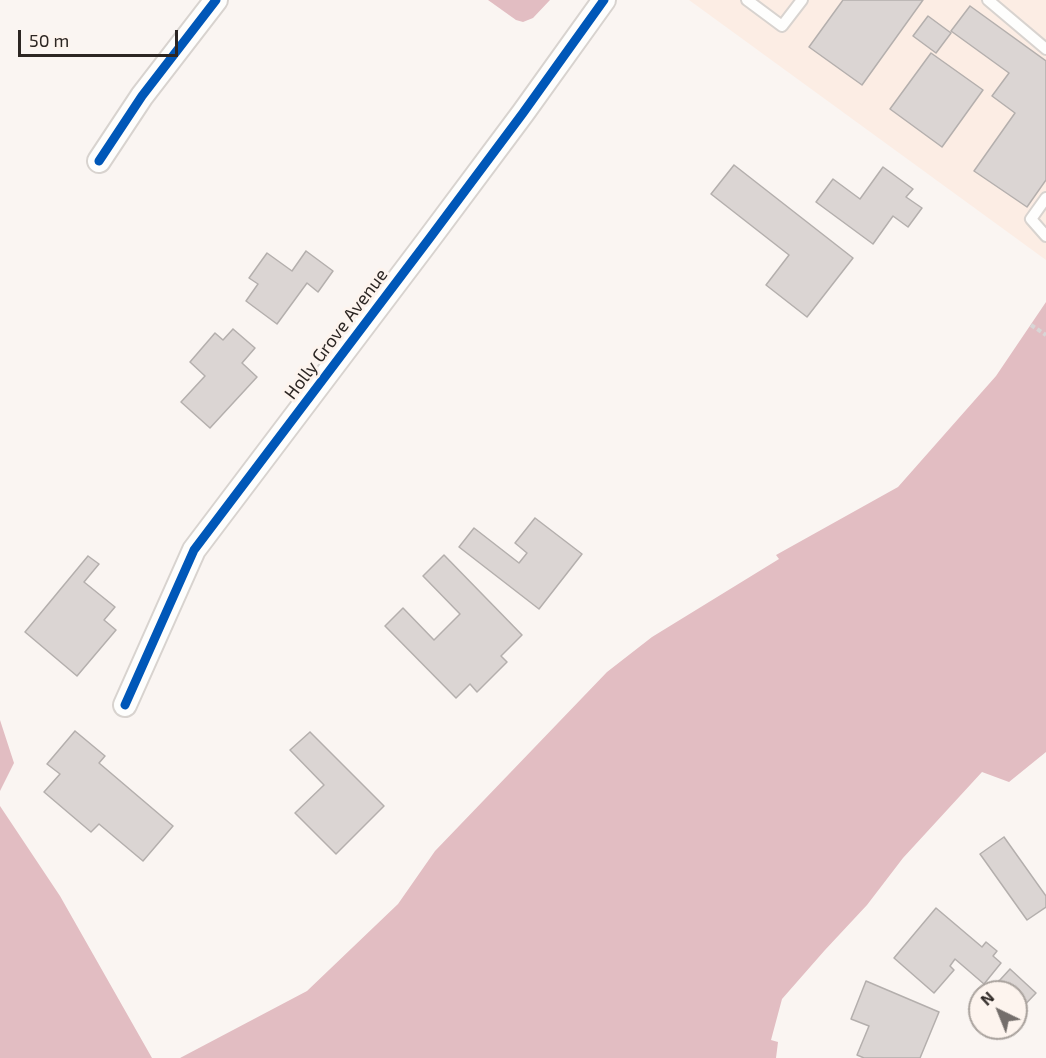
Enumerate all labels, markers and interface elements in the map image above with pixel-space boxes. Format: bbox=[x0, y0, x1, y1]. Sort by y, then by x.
scale bar bbox=[21, 18, 182, 56]
text: 50 m bbox=[29, 29, 69, 51]
street label: Holly Grove Avenue bbox=[280, 264, 392, 404]
north arrow bbox=[968, 980, 1028, 1040]
text: N bbox=[976, 987, 997, 1009]

